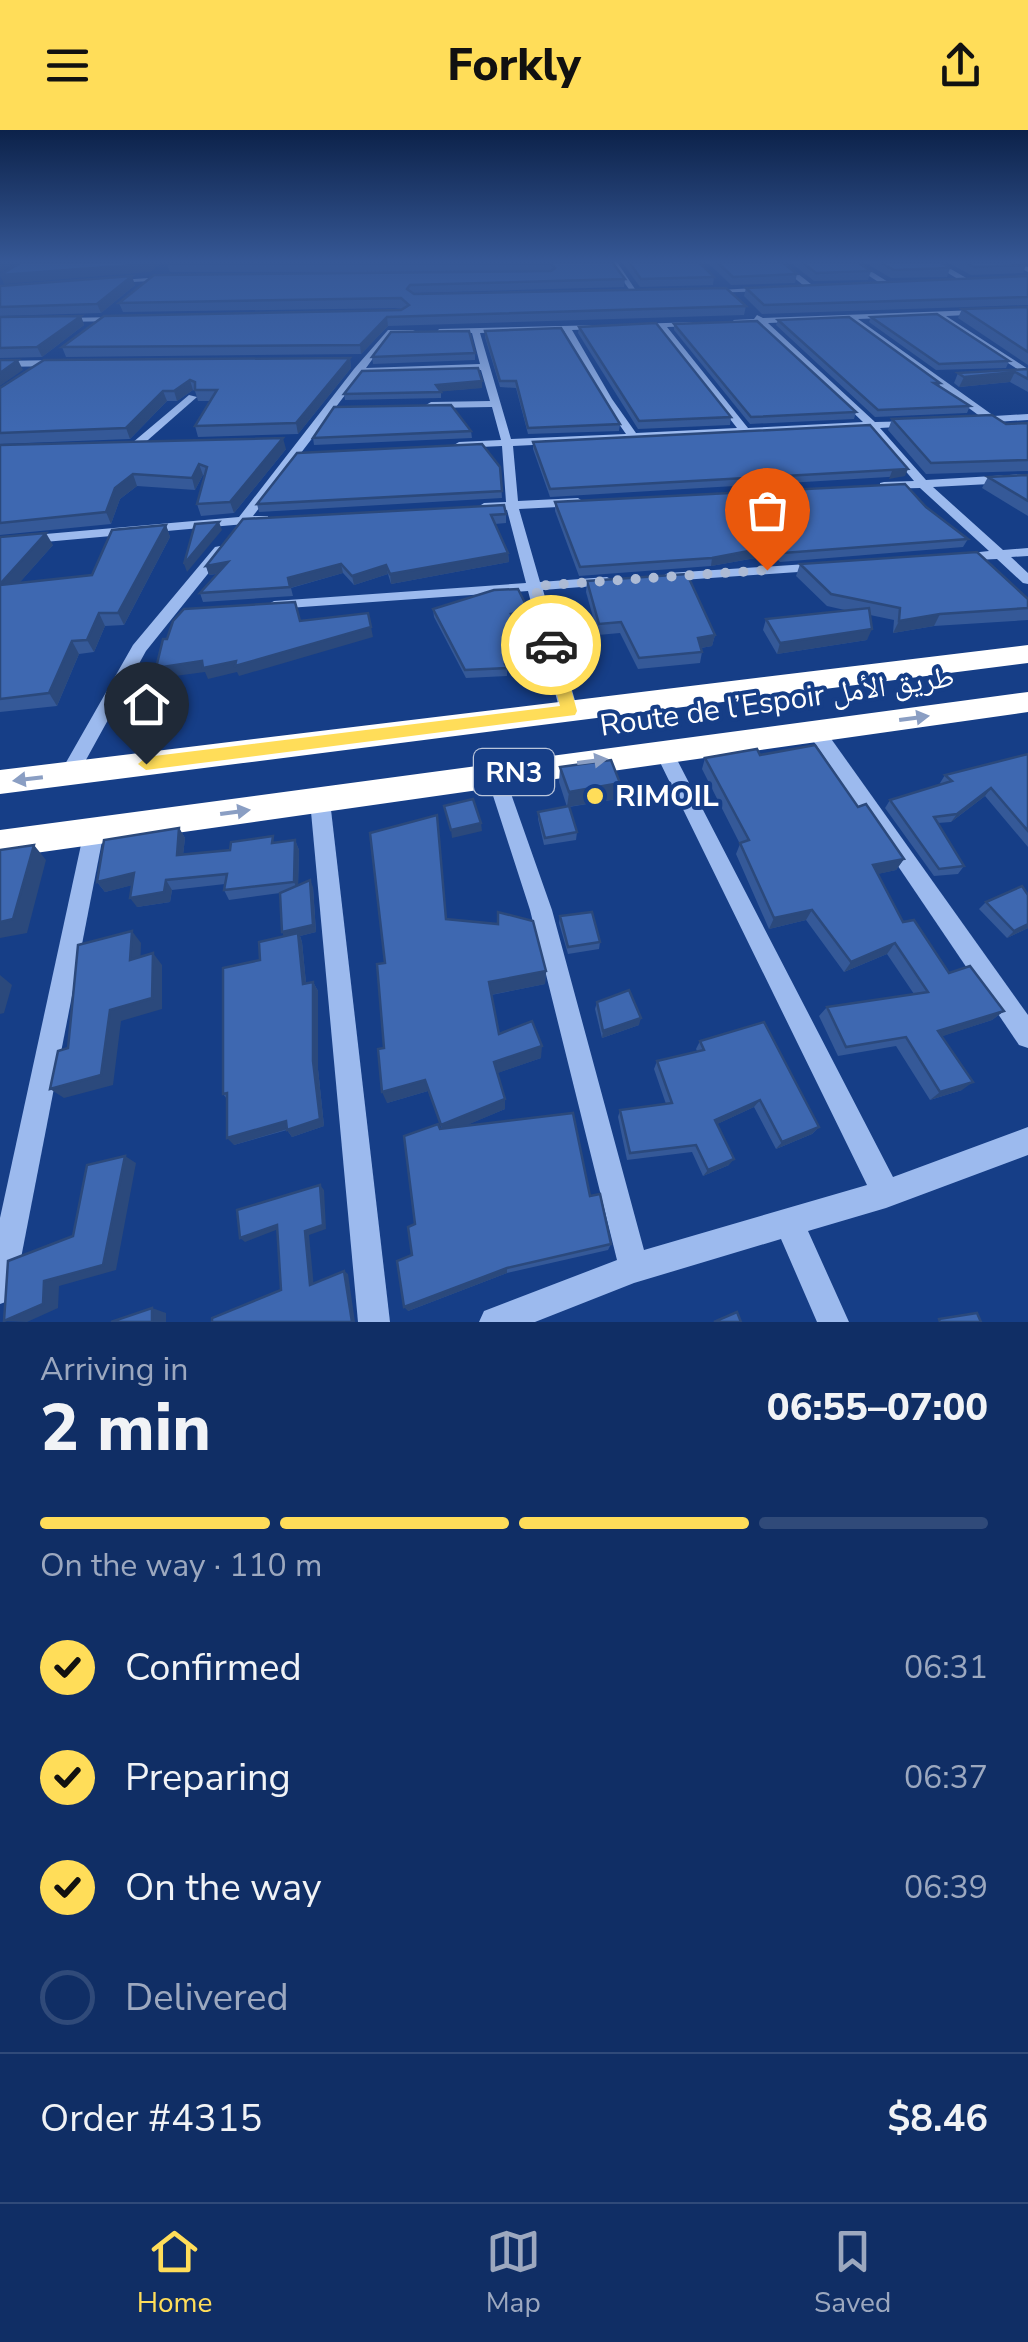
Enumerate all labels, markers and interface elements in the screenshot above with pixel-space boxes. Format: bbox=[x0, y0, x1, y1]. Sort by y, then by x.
text: Forkly bbox=[447, 35, 581, 96]
icon: menu bbox=[40, 38, 95, 93]
icon: share bbox=[933, 38, 988, 93]
pin bbox=[725, 468, 810, 571]
icon: bag bbox=[740, 483, 795, 538]
courier bbox=[501, 595, 601, 695]
icon: car bbox=[524, 618, 579, 673]
street label: Route de l’Espoir طريق الأمل bbox=[597, 656, 957, 747]
pin bbox=[104, 662, 189, 765]
icon: home bbox=[119, 677, 174, 732]
one-way arrow bbox=[898, 709, 930, 725]
road number: RN3 bbox=[474, 749, 554, 795]
one-way arrow bbox=[576, 753, 608, 768]
one-way arrow bbox=[12, 771, 44, 787]
place label: RIMOIL bbox=[615, 776, 719, 817]
marker: RIMOIL bbox=[584, 785, 606, 807]
one-way arrow bbox=[220, 804, 252, 820]
text: Arriving in bbox=[40, 1348, 188, 1391]
text: 06:55–07:00 bbox=[767, 1382, 988, 1433]
text: 2 min bbox=[40, 1384, 211, 1473]
text: On the way · 110 m bbox=[40, 1544, 322, 1587]
icon: check bbox=[40, 1640, 95, 1695]
text: Confirmed bbox=[125, 1642, 302, 1693]
text: 06:31 bbox=[904, 1646, 988, 1689]
icon: check bbox=[40, 1750, 95, 1805]
text: Preparing bbox=[125, 1752, 291, 1803]
text: 06:37 bbox=[904, 1756, 988, 1799]
icon: check bbox=[40, 1860, 95, 1915]
text: On the way bbox=[125, 1862, 321, 1913]
text: 06:39 bbox=[904, 1866, 988, 1909]
text: Delivered bbox=[125, 1972, 289, 2023]
text: Order #4315 bbox=[40, 2093, 262, 2144]
text: $8.46 bbox=[887, 2093, 988, 2144]
tab: Home bbox=[137, 2224, 212, 2322]
tab: Map bbox=[486, 2224, 541, 2322]
tab: Saved bbox=[814, 2224, 891, 2322]

